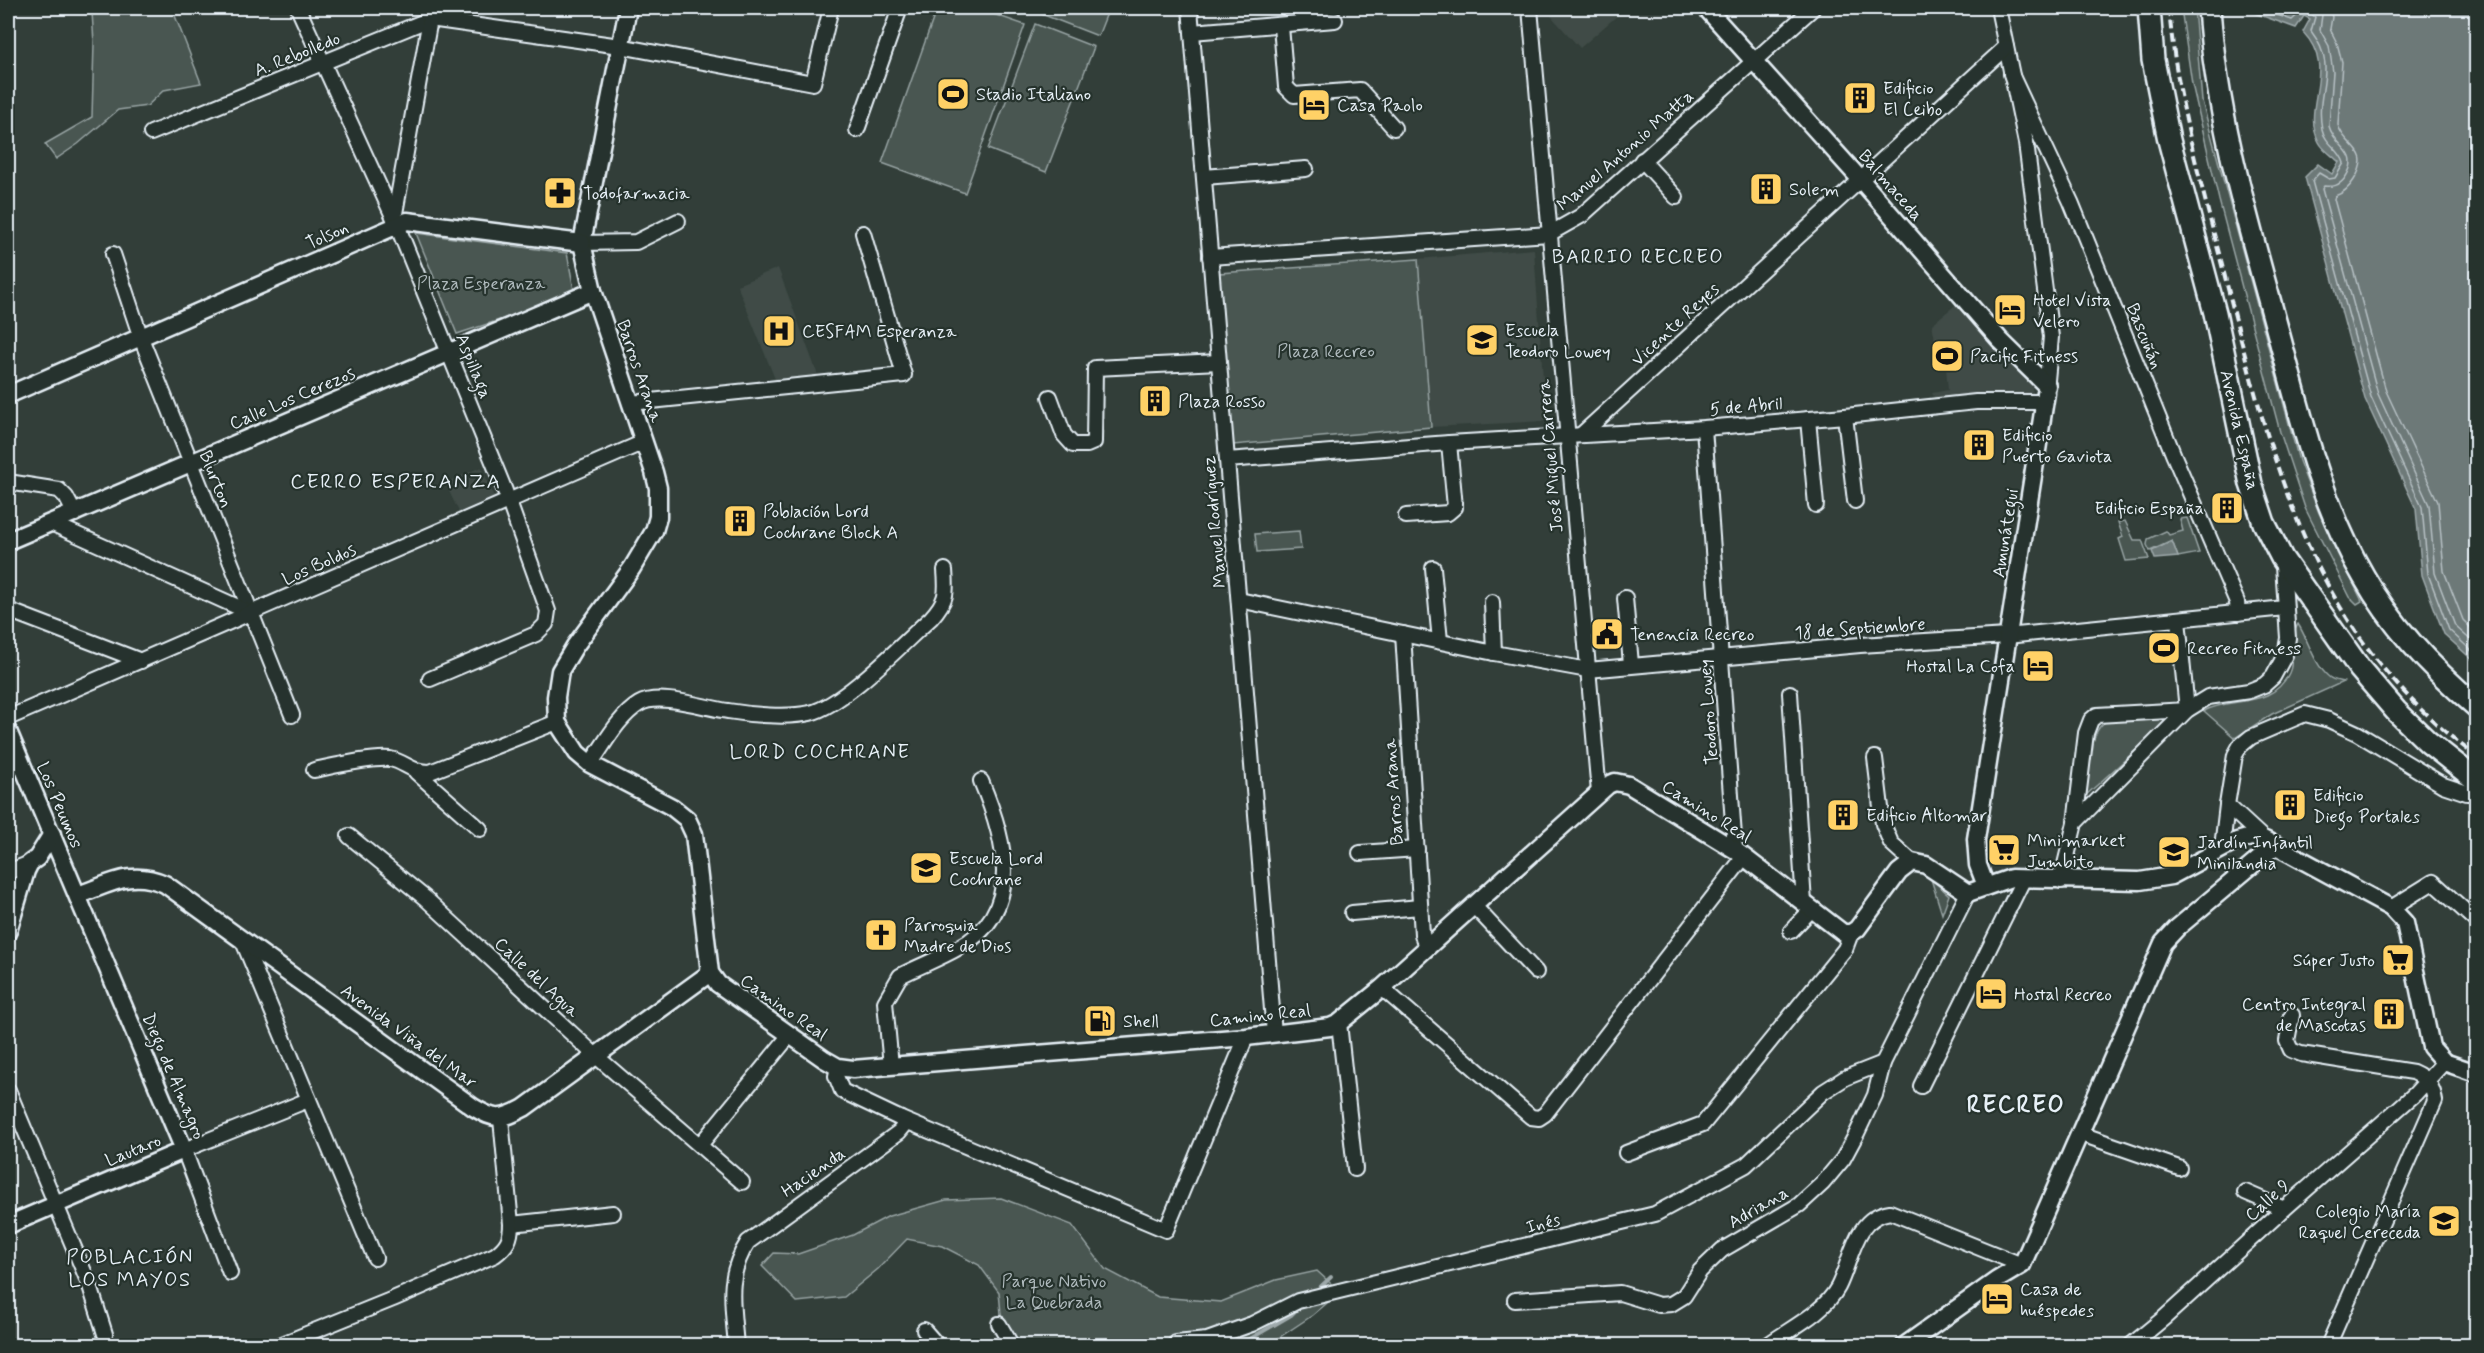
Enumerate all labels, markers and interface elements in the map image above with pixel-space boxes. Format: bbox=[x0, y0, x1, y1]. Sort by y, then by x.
street label: A. Rebolledo bbox=[251, 27, 344, 83]
sports icon: Stadio Italiano bbox=[935, 76, 971, 112]
place label: Edificio El Ceibo bbox=[1883, 77, 1942, 122]
building icon: Edificio El Ceibo bbox=[1842, 80, 1878, 116]
place label: Stadio Italiano bbox=[976, 83, 1091, 107]
street label: Manuel Antonio Matta bbox=[1552, 84, 1699, 217]
hotel icon: Casa Paolo bbox=[1296, 87, 1332, 123]
place label: Casa Paolo bbox=[1337, 94, 1423, 118]
street label: Balmaceda bbox=[1852, 145, 1928, 227]
building icon: Solem bbox=[1748, 171, 1784, 207]
pharmacy icon: Todofarmacia bbox=[542, 175, 578, 211]
place label: Solem bbox=[1789, 178, 1839, 202]
place label: Todofarmacia bbox=[583, 182, 690, 206]
street label: Tolson bbox=[302, 216, 352, 256]
district label: BARRIO RECREO bbox=[1552, 244, 1724, 271]
park label: Plaza Esperanza bbox=[417, 272, 545, 296]
street label: Vicente Reyes bbox=[1626, 278, 1725, 372]
place label: Hotel Vista Velero bbox=[2033, 289, 2112, 334]
hotel icon: Hotel Vista Velero bbox=[1992, 292, 2028, 328]
street label: Bascuñán bbox=[2120, 300, 2168, 373]
hospital icon: CESFAM Esperanza bbox=[761, 313, 797, 349]
street label: Barros Arana bbox=[610, 317, 668, 426]
place label: Escuela Teodoro Lowey bbox=[1505, 319, 1611, 364]
place label: CESFAM Esperanza bbox=[802, 320, 957, 344]
school or university icon: Escuela Teodoro Lowey bbox=[1464, 322, 1500, 358]
street label: Aspillaga bbox=[447, 330, 497, 403]
sports icon: Pacific Fitness bbox=[1929, 338, 1965, 374]
park label: Plaza Recreo bbox=[1277, 340, 1375, 364]
place label: Pacific Fitness bbox=[1970, 345, 2078, 369]
street label: Calle Los Cerezos bbox=[226, 362, 359, 436]
street label: Avenida España bbox=[2214, 368, 2265, 493]
street label: José Miguel Carrera bbox=[1532, 378, 1572, 533]
building icon: Plaza Rosso bbox=[1137, 383, 1173, 419]
place label: Plaza Rosso bbox=[1178, 390, 1265, 414]
street label: 5 de Abril bbox=[1709, 392, 1784, 422]
place label: Edificio Puerto Gaviota bbox=[2002, 424, 2112, 469]
building icon: Edificio Puerto Gaviota bbox=[1961, 427, 1997, 463]
street label: Blurton bbox=[193, 447, 237, 512]
street label: Manuel Rodríguez bbox=[1197, 455, 1233, 589]
district label: CERRO ESPERANZA bbox=[290, 468, 502, 496]
street label: Amunátegui bbox=[1987, 487, 2027, 580]
building icon: Edificio España bbox=[2209, 490, 2245, 526]
place label: Edificio España bbox=[2095, 497, 2204, 521]
place label: Población Lord Cochrane Block A bbox=[763, 500, 898, 545]
building icon: Población Lord Cochrane Block A bbox=[722, 503, 758, 539]
street label: Los Boldos bbox=[279, 538, 360, 592]
street label: 18 de Septiembre bbox=[1794, 612, 1926, 646]
public building icon: Tenencia Recreo bbox=[1589, 616, 1625, 652]
place label: Tenencia Recreo bbox=[1630, 623, 1754, 647]
sports icon: Recreo Fitness bbox=[2146, 630, 2182, 666]
place label: Recreo Fitness bbox=[2187, 637, 2301, 661]
hotel icon: Hostal La Cofa bbox=[2020, 648, 2056, 684]
place label: Hostal La Cofa bbox=[1906, 655, 2015, 679]
street label: Teodoro Lowey bbox=[1693, 658, 1725, 765]
street label: Barros Arana bbox=[1378, 738, 1410, 846]
district label: LORD COCHRANE bbox=[730, 739, 910, 766]
street label: Los Peumos bbox=[30, 759, 88, 852]
street label: Camino Real bbox=[1657, 775, 1756, 849]
place label: Edificio Diego Portales bbox=[2313, 784, 2420, 831]
building icon: Edificio Diego Portales bbox=[2272, 787, 2308, 823]
building icon: Edificio Altomar bbox=[1825, 797, 1861, 833]
place label: Edificio Altomar bbox=[1866, 804, 1988, 828]
place label: Minimarket Jumbito bbox=[2027, 829, 2126, 874]
place label: Jardín Infantil Minilandia bbox=[2197, 831, 2313, 876]
supermarket icon: Minimarket Jumbito bbox=[1986, 832, 2022, 868]
school or university icon: Jardín Infantil Minilandia bbox=[2156, 834, 2192, 870]
place label: Escuela Lord Cochrane bbox=[949, 847, 1043, 892]
school or university icon: Escuela Lord Cochrane bbox=[908, 850, 944, 886]
place label: Parroquia Madre de Dios bbox=[904, 914, 1011, 959]
church icon: Parroquia Madre de Dios bbox=[863, 917, 899, 953]
street label: Calle del Agua bbox=[488, 932, 584, 1024]
supermarket icon: Súper Justo bbox=[2380, 942, 2416, 978]
place label: Súper Justo bbox=[2293, 949, 2375, 973]
street label: Camino Real bbox=[735, 969, 832, 1047]
hotel icon: Hostal Recreo bbox=[1973, 976, 2009, 1012]
street label: Avenida Viña del Mar bbox=[335, 979, 482, 1095]
place label: Hostal Recreo bbox=[2014, 983, 2112, 1007]
place label: Centro Integral de Mascotas bbox=[2242, 993, 2366, 1038]
building icon: Centro Integral de Mascotas bbox=[2371, 996, 2407, 1032]
street label: Camino Real bbox=[1208, 999, 1312, 1033]
fuel station icon: Shell bbox=[1082, 1003, 1118, 1039]
street label: Diego de Almagro bbox=[134, 1009, 211, 1144]
place label: Shell bbox=[1123, 1010, 1159, 1034]
district label: RECREO bbox=[1967, 1090, 2065, 1121]
street label: Lautaro bbox=[102, 1129, 165, 1173]
street label: Hacienda bbox=[777, 1142, 850, 1204]
street label: Calle 9 bbox=[2240, 1174, 2295, 1227]
street label: Adriana bbox=[1724, 1181, 1793, 1235]
place label: Colegio María Raquel Cereceda bbox=[2299, 1200, 2421, 1245]
school or university icon: Colegio María Raquel Cereceda bbox=[2426, 1203, 2462, 1239]
street label: Inés bbox=[1524, 1208, 1563, 1240]
district label: POBLACIÓN LOS MAYOS bbox=[66, 1244, 194, 1294]
park label: Parque Nativo La Quebrada bbox=[1002, 1270, 1106, 1315]
place label: Casa de huéspedes bbox=[2020, 1278, 2094, 1323]
hotel icon: Casa de huéspedes bbox=[1979, 1281, 2015, 1317]

